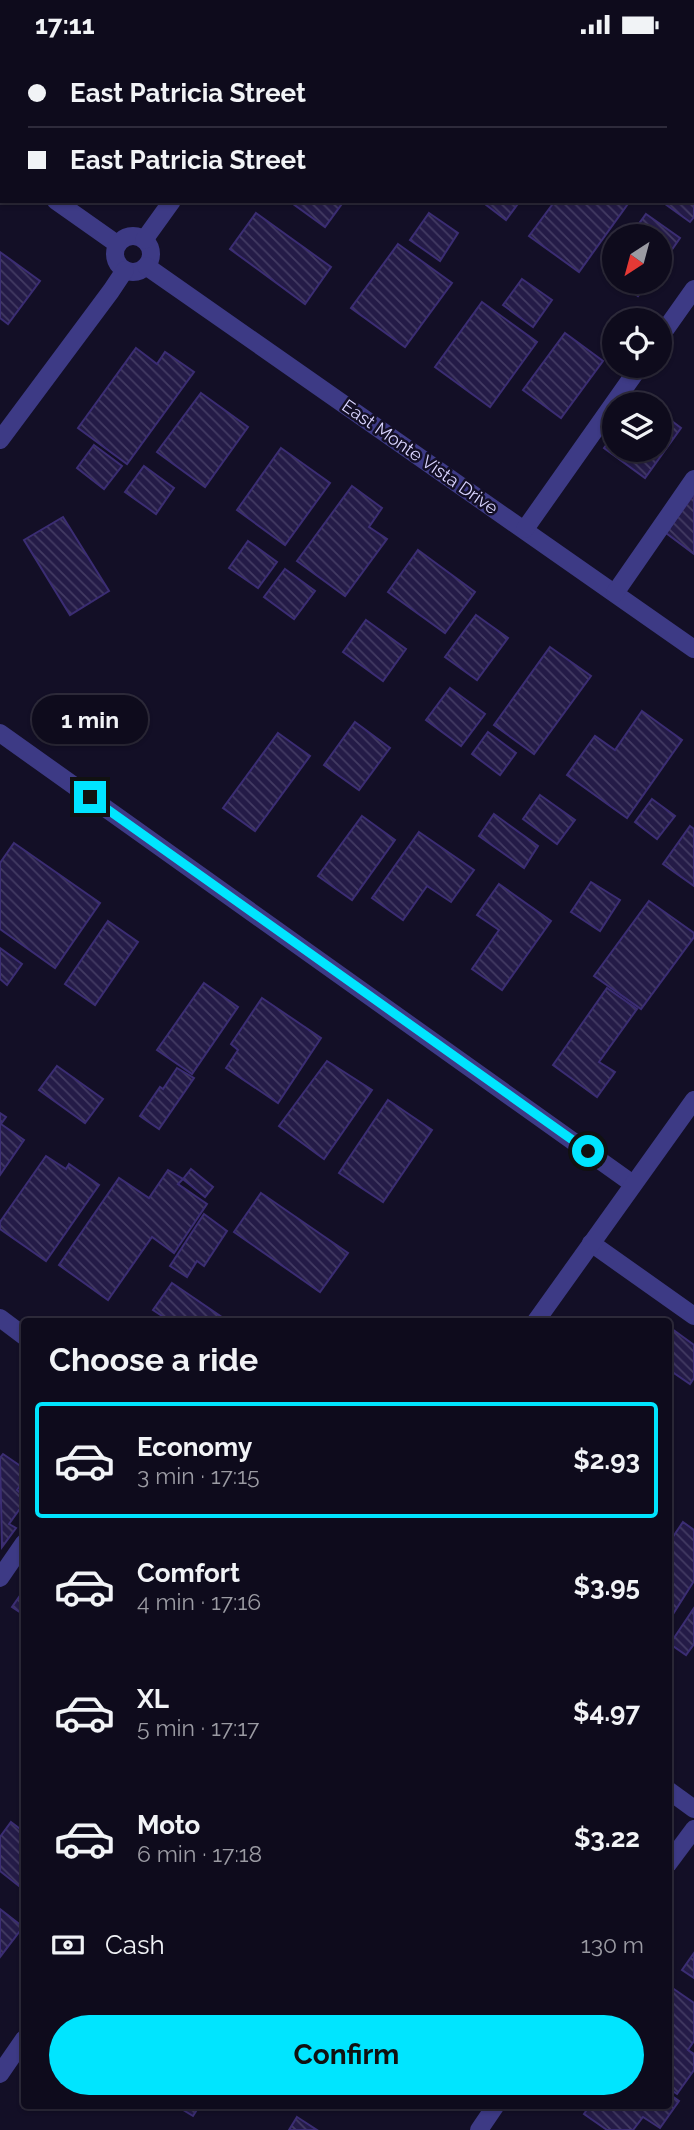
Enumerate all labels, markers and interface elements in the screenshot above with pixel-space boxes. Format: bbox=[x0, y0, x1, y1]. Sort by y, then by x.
text: 17:11 bbox=[35, 10, 95, 40]
text: East Patricia Street bbox=[70, 78, 306, 108]
text: East Patricia Street bbox=[70, 145, 306, 175]
north arrow bbox=[602, 224, 672, 294]
map controls bbox=[602, 224, 672, 462]
button: locate bbox=[602, 308, 672, 378]
button: layers bbox=[602, 392, 672, 462]
street label: East Monte Vista Drive bbox=[338, 395, 503, 519]
callout: 1 min bbox=[32, 695, 148, 745]
text: 1 min bbox=[61, 706, 119, 733]
route end bbox=[74, 781, 106, 813]
route start bbox=[572, 1135, 604, 1167]
text: Choose a ride bbox=[49, 1341, 258, 1378]
icon: car bbox=[53, 1429, 116, 1492]
text: Economy bbox=[137, 1432, 252, 1462]
text: $2.93 bbox=[573, 1445, 640, 1475]
text: 3 min · 17:15 bbox=[137, 1462, 260, 1489]
icon: car bbox=[53, 1555, 116, 1618]
text: Comfort bbox=[137, 1558, 240, 1588]
text: $3.95 bbox=[574, 1571, 640, 1601]
text: 4 min · 17:16 bbox=[137, 1588, 261, 1615]
icon: car bbox=[53, 1681, 116, 1744]
text: XL bbox=[137, 1684, 169, 1714]
text: $4.97 bbox=[573, 1697, 640, 1727]
text: 5 min · 17:17 bbox=[137, 1714, 259, 1741]
icon: car bbox=[53, 1807, 116, 1870]
text: Moto bbox=[137, 1810, 200, 1840]
text: $3.22 bbox=[574, 1823, 640, 1853]
text: 6 min · 17:18 bbox=[137, 1840, 262, 1867]
icon: cash bbox=[49, 1926, 87, 1964]
text: Cash bbox=[105, 1930, 165, 1960]
text: 130 m bbox=[581, 1931, 644, 1958]
button: Confirm bbox=[49, 2015, 644, 2095]

